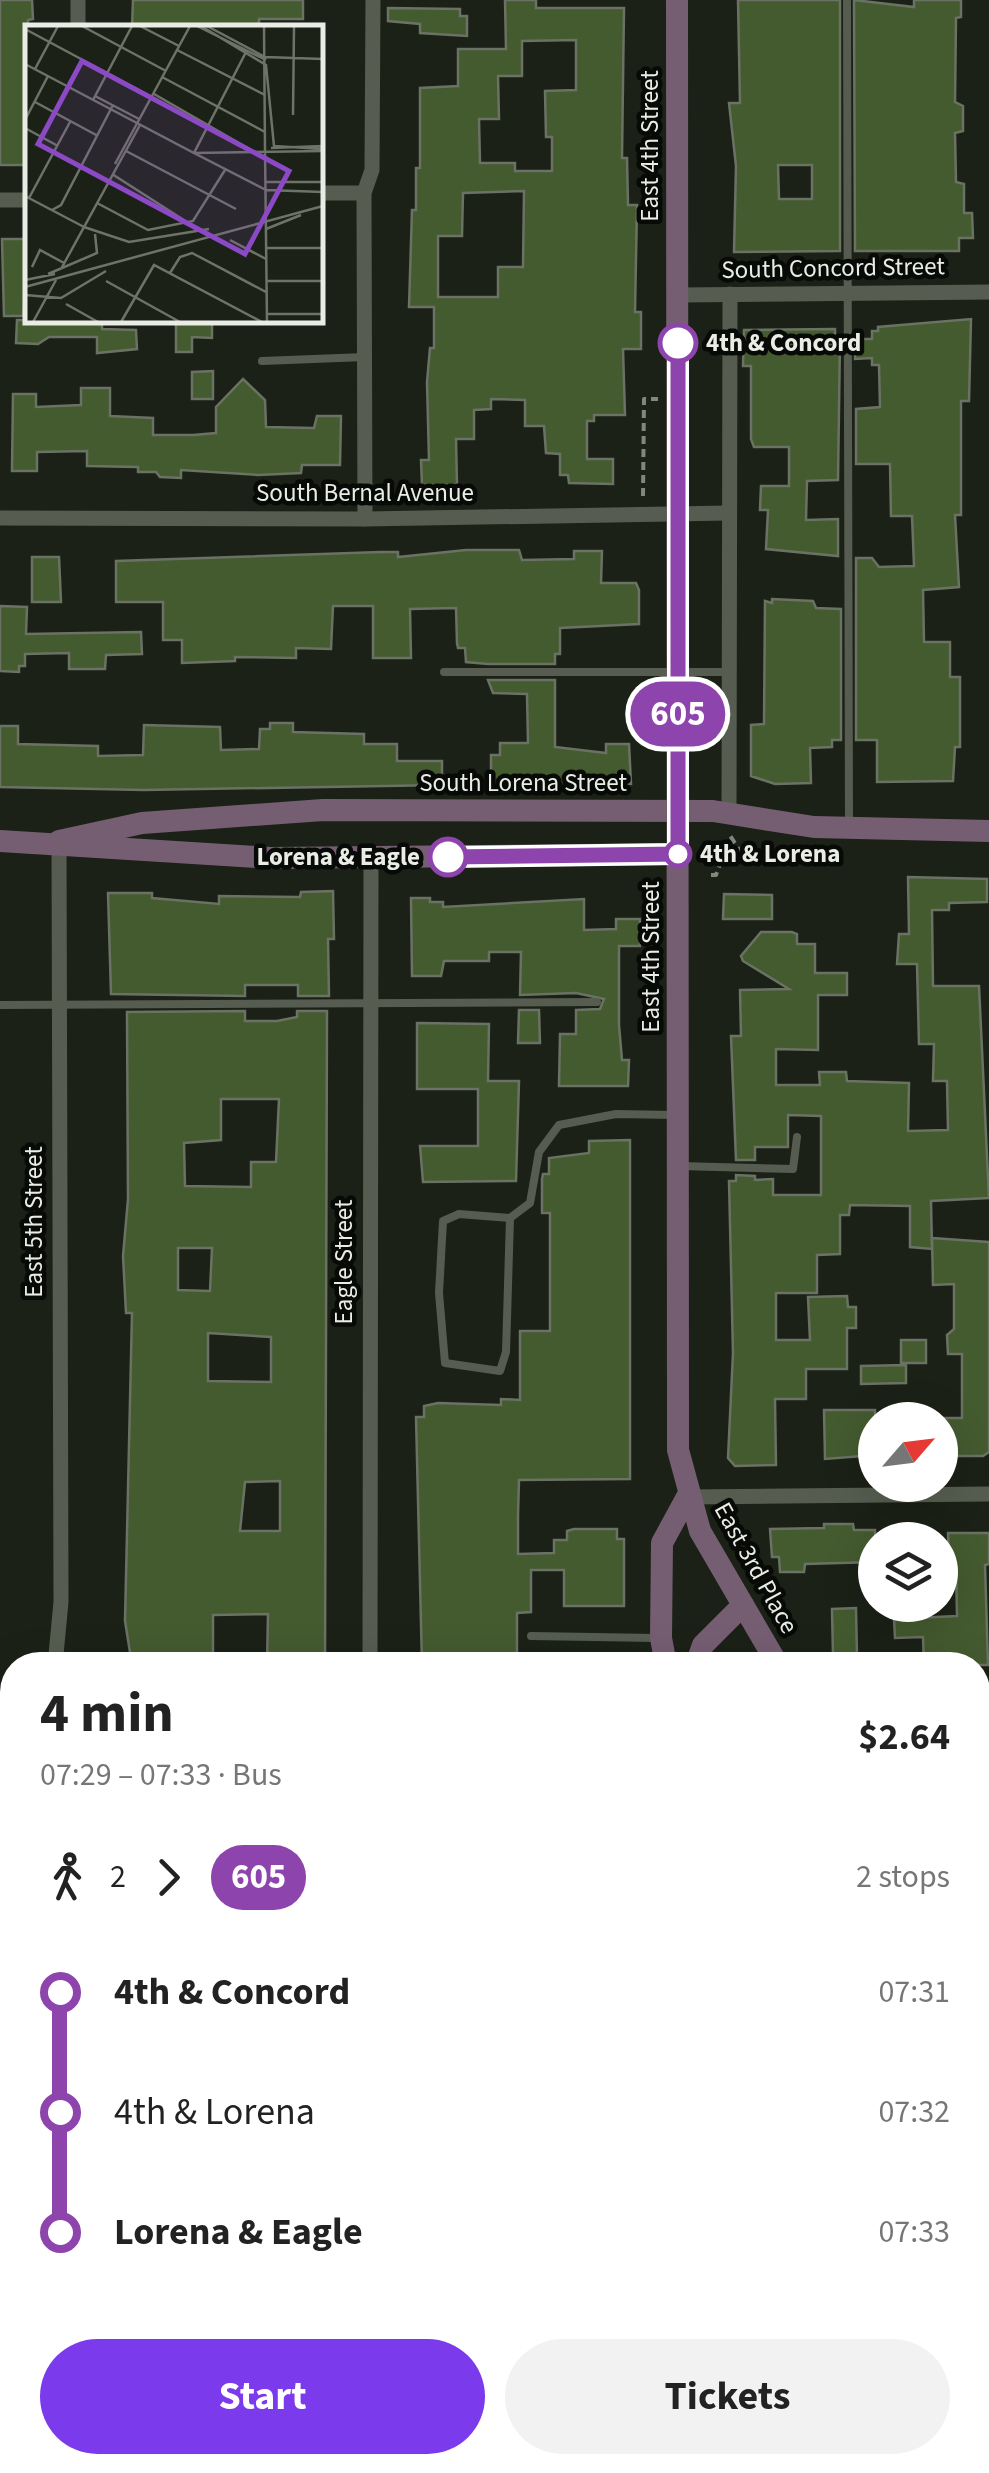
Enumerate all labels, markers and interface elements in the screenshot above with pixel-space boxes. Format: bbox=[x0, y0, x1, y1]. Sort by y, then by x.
inset map bbox=[25, 25, 322, 322]
street label: East 4th Street bbox=[632, 70, 668, 222]
street label: South Concord Street bbox=[721, 248, 946, 288]
marker: 4th & Concord bbox=[659, 324, 697, 362]
place label: 4th & Concord bbox=[706, 325, 861, 361]
street label: South Bernal Avenue bbox=[256, 475, 474, 511]
line badge: 605 bbox=[620, 682, 736, 746]
text: 605 bbox=[650, 689, 706, 739]
street label: South Lorena Street bbox=[419, 765, 627, 801]
place label: 4th & Lorena bbox=[700, 836, 840, 872]
marker: Lorena & Eagle bbox=[429, 838, 467, 876]
place label: Lorena & Eagle bbox=[256, 839, 420, 875]
marker: 4th & Lorena bbox=[665, 841, 691, 867]
street label: East 4th Street bbox=[633, 881, 669, 1033]
street label: East 5th Street bbox=[16, 1146, 52, 1298]
street label: Eagle Street bbox=[326, 1199, 362, 1324]
north arrow bbox=[858, 1402, 958, 1502]
map controls bbox=[858, 1402, 958, 1622]
street label: East 3rd Place bbox=[705, 1496, 807, 1640]
button: layers bbox=[858, 1522, 958, 1622]
text: 4 min bbox=[40, 1675, 174, 1753]
text: $2.64 bbox=[858, 1710, 950, 1764]
text: 07:29 – 07:33 · Bus bbox=[40, 1752, 282, 1798]
icon: walk bbox=[40, 1850, 95, 1905]
icon: forward bbox=[141, 1850, 196, 1905]
text: 605 bbox=[231, 1852, 286, 1902]
text: 2 bbox=[110, 1854, 126, 1900]
text: 2 stops bbox=[856, 1854, 950, 1900]
text: 4th & Concord bbox=[114, 1965, 350, 2019]
text: 07:31 bbox=[878, 1969, 950, 2015]
text: 4th & Lorena bbox=[114, 2085, 315, 2139]
text: 07:32 bbox=[878, 2089, 950, 2135]
text: Lorena & Eagle bbox=[114, 2205, 363, 2259]
text: 07:33 bbox=[878, 2209, 950, 2255]
button: Start bbox=[40, 2339, 485, 2454]
button: Tickets bbox=[505, 2339, 950, 2454]

